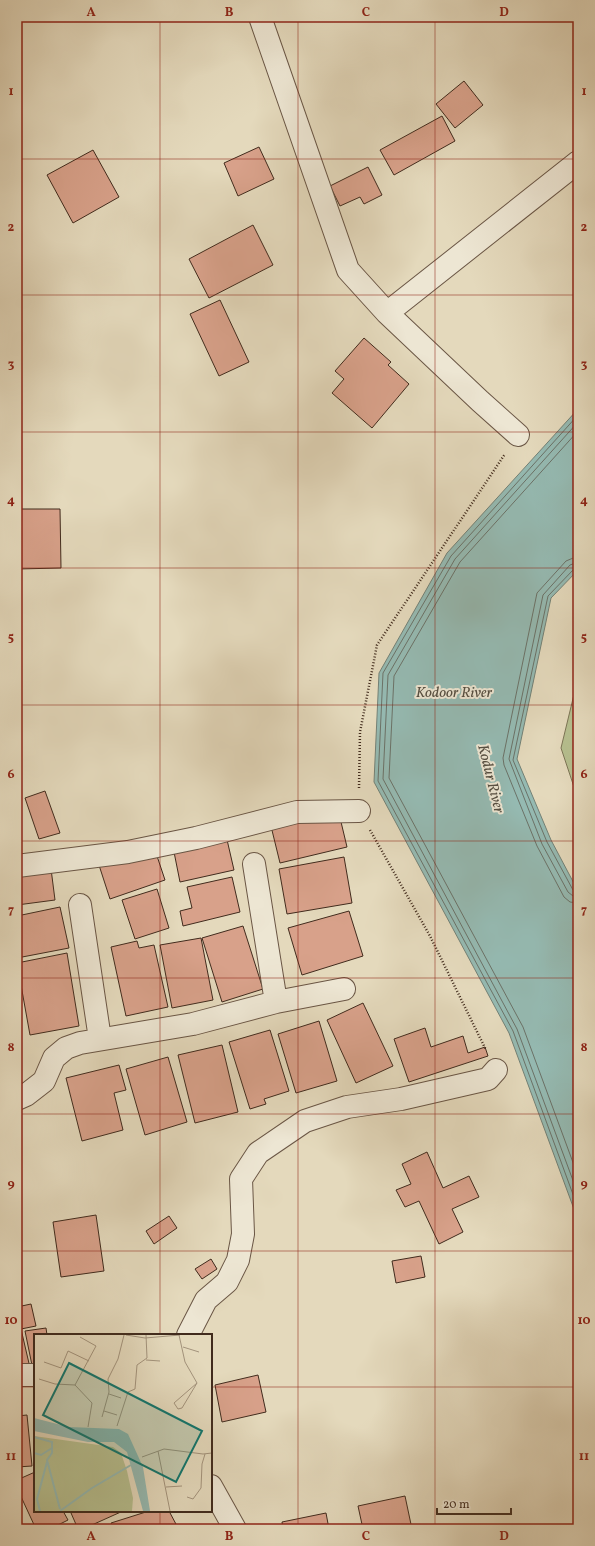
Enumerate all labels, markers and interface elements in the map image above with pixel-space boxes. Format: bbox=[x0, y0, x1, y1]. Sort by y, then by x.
text: A bbox=[86, 4, 96, 22]
text: B bbox=[225, 4, 234, 22]
text: C bbox=[362, 4, 370, 22]
text: D bbox=[499, 4, 509, 22]
text: 1 bbox=[8, 83, 14, 101]
text: 1 bbox=[581, 83, 587, 101]
text: 2 bbox=[8, 219, 15, 237]
text: 2 bbox=[581, 219, 588, 237]
text: 3 bbox=[8, 356, 15, 374]
text: 3 bbox=[581, 356, 588, 374]
text: 4 bbox=[7, 492, 15, 510]
text: 4 bbox=[580, 492, 588, 510]
text: 5 bbox=[8, 629, 14, 647]
text: 5 bbox=[581, 629, 587, 647]
water label: Kodoor River bbox=[416, 683, 493, 704]
water label: Kodur River bbox=[471, 742, 509, 816]
text: 6 bbox=[7, 766, 15, 784]
text: 6 bbox=[580, 766, 588, 784]
text: 7 bbox=[8, 902, 14, 920]
text: 7 bbox=[581, 902, 587, 920]
text: 8 bbox=[7, 1039, 15, 1057]
text: 8 bbox=[580, 1039, 588, 1057]
text: 9 bbox=[7, 1175, 15, 1193]
text: 9 bbox=[580, 1175, 588, 1193]
text: 10 bbox=[4, 1312, 18, 1330]
text: 10 bbox=[577, 1312, 591, 1330]
inset map bbox=[34, 1334, 212, 1512]
text: 11 bbox=[6, 1448, 16, 1466]
text: 11 bbox=[579, 1448, 589, 1466]
scale bar bbox=[437, 1490, 511, 1516]
text: 20 m bbox=[443, 1497, 470, 1513]
text: A bbox=[86, 1528, 96, 1546]
text: B bbox=[225, 1528, 234, 1546]
text: C bbox=[362, 1528, 370, 1546]
text: D bbox=[499, 1528, 509, 1546]

